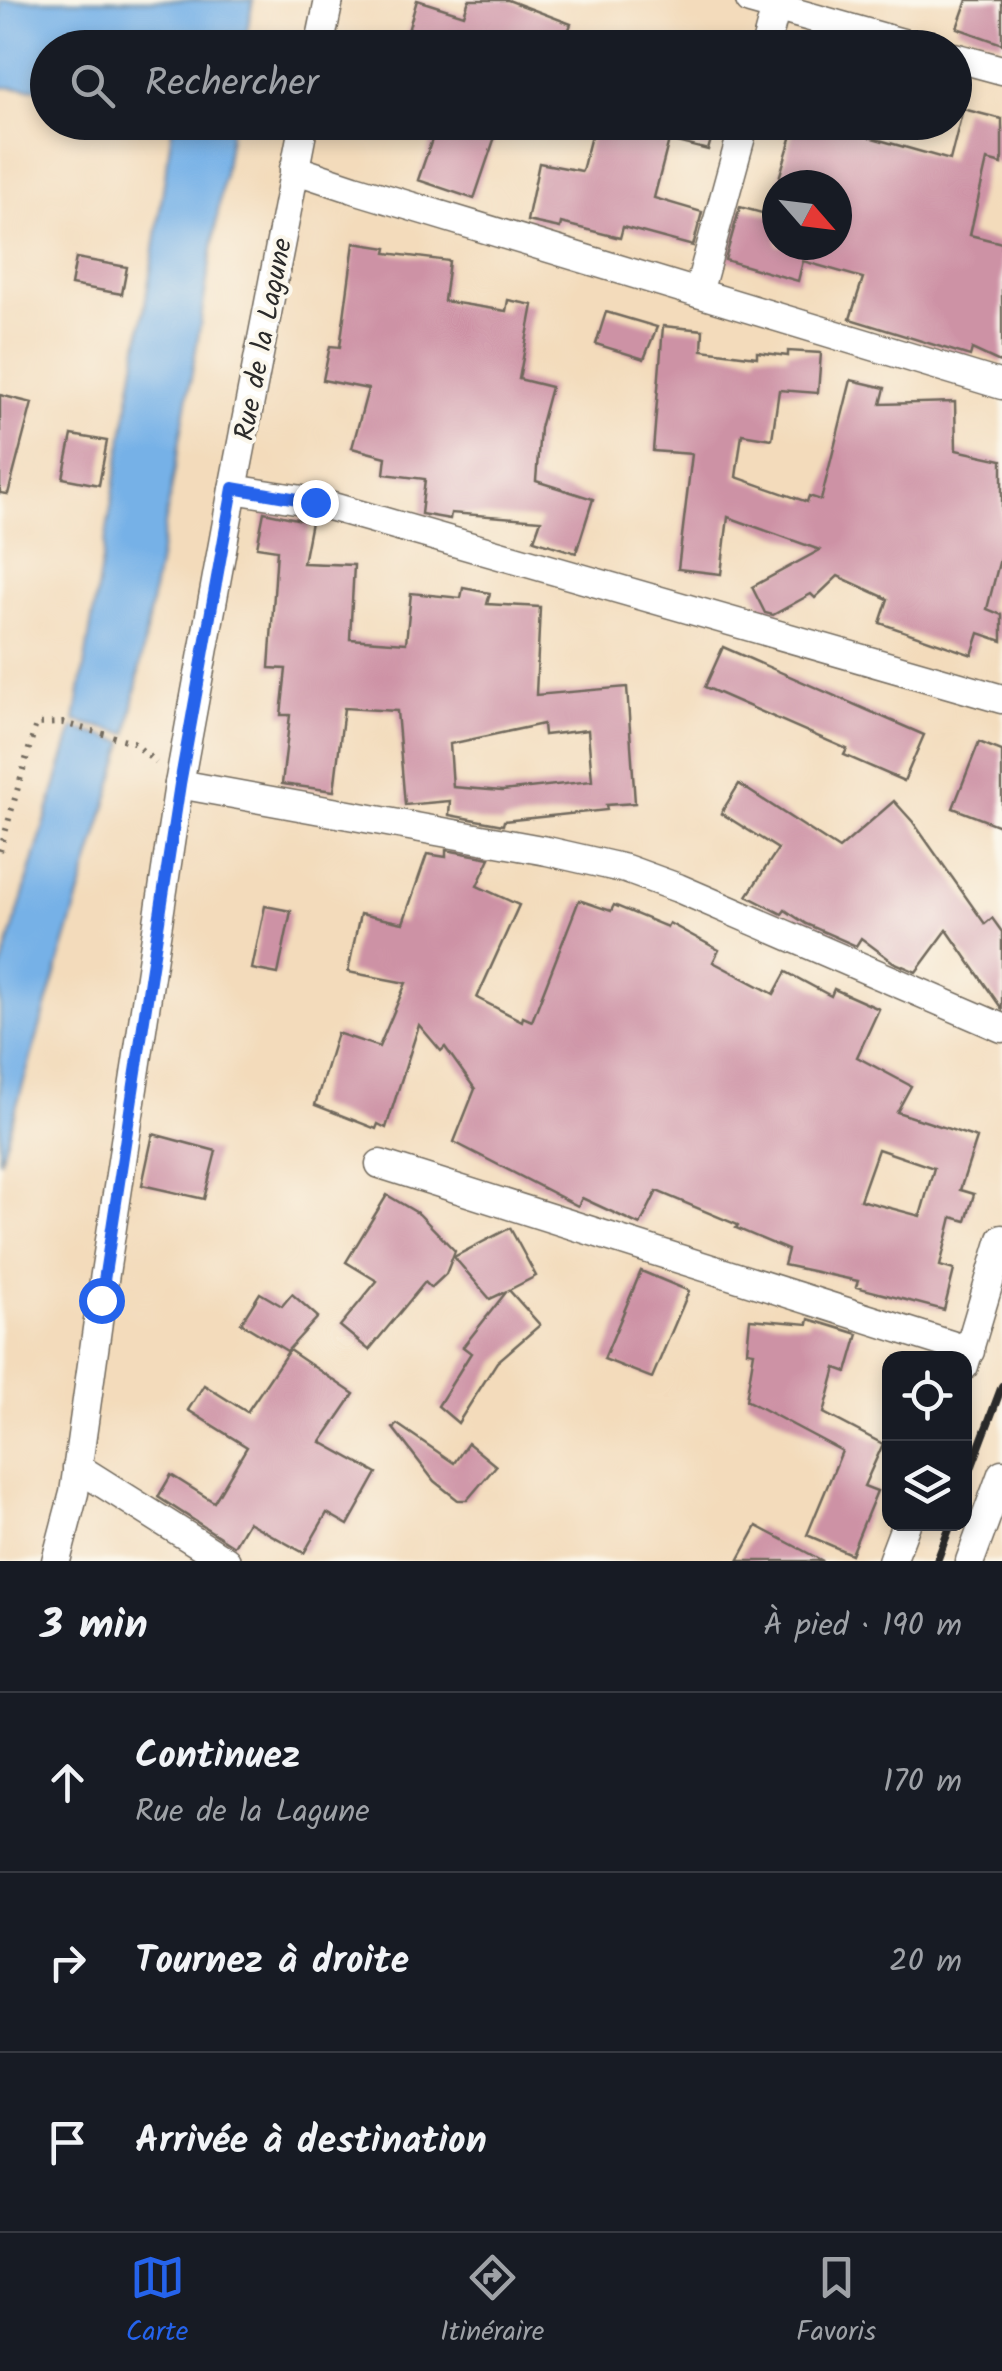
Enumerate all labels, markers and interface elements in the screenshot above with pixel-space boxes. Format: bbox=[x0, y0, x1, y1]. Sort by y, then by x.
search box bbox=[30, 30, 972, 140]
text: Rechercher bbox=[145, 55, 318, 115]
icon: search bbox=[65, 58, 120, 113]
north arrow bbox=[762, 170, 852, 260]
street label: Rue de la Lagune bbox=[223, 234, 306, 445]
route end bbox=[293, 480, 339, 526]
route start bbox=[79, 1278, 125, 1324]
map controls bbox=[882, 1351, 972, 1531]
button: locate bbox=[882, 1351, 972, 1441]
button: layers bbox=[882, 1441, 972, 1531]
text: 3 min bbox=[40, 1593, 148, 1660]
text: À pied · 190 m bbox=[763, 1601, 962, 1652]
text: Continuez bbox=[135, 1727, 300, 1787]
icon: ahead bbox=[40, 1755, 95, 1810]
text: 170 m bbox=[883, 1757, 962, 1808]
text: Rue de la Lagune bbox=[135, 1787, 370, 1838]
text: Tournez à droite bbox=[135, 1932, 409, 1992]
icon: right bbox=[40, 1935, 95, 1990]
text: 20 m bbox=[889, 1937, 962, 1988]
text: Arrivée à destination bbox=[135, 2112, 487, 2172]
icon: arrive bbox=[40, 2115, 95, 2170]
tab: Carte bbox=[126, 2250, 188, 2355]
tab: Itinéraire bbox=[440, 2250, 544, 2355]
tab: Favoris bbox=[796, 2250, 876, 2355]

